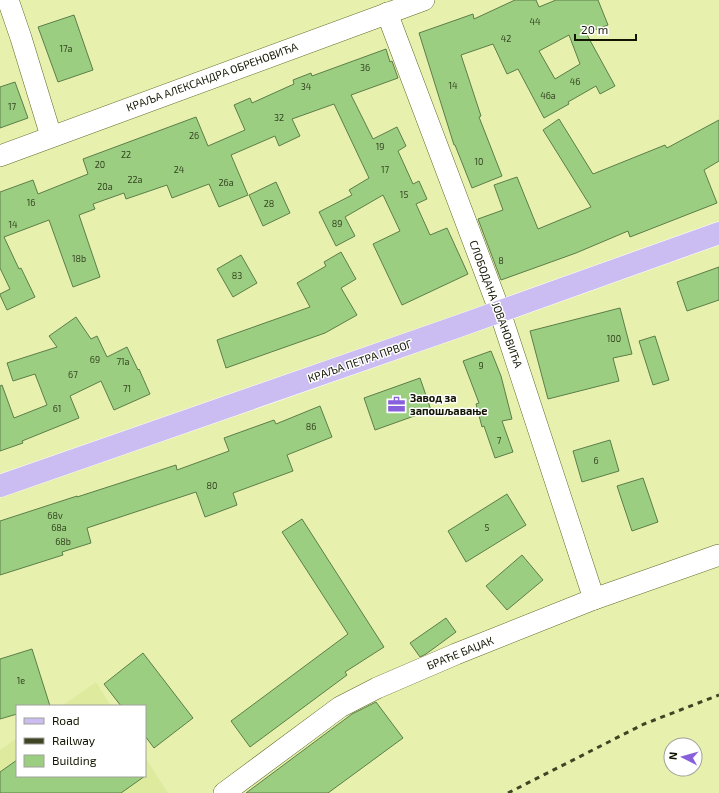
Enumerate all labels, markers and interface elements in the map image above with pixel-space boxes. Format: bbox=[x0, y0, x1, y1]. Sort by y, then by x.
house number: 44 bbox=[529, 16, 541, 27]
scale bar bbox=[575, 16, 636, 42]
text: 20 m bbox=[581, 22, 608, 36]
house number: 42 bbox=[501, 33, 511, 44]
street label: КРАЉА АЛЕКСАНДРА ОБРЕНОВИЋА bbox=[124, 39, 299, 114]
house number: 17a bbox=[59, 43, 73, 54]
house number: 36 bbox=[360, 62, 370, 73]
house number: 46 bbox=[570, 76, 580, 87]
house number: 14 bbox=[448, 80, 458, 91]
house number: 34 bbox=[301, 81, 312, 92]
house number: 46a bbox=[540, 90, 556, 101]
house number: 17 bbox=[8, 101, 16, 112]
house number: 32 bbox=[274, 112, 284, 123]
house number: 26 bbox=[189, 130, 199, 141]
house number: 19 bbox=[376, 141, 384, 152]
house number: 22 bbox=[121, 149, 131, 160]
house number: 10 bbox=[474, 156, 484, 167]
house number: 20 bbox=[95, 159, 105, 170]
house number: 24 bbox=[174, 164, 185, 175]
house number: 17 bbox=[381, 164, 389, 175]
house number: 22a bbox=[127, 174, 143, 185]
house number: 26a bbox=[218, 177, 234, 188]
house number: 20a bbox=[97, 181, 113, 192]
house number: 15 bbox=[400, 189, 408, 200]
house number: 16 bbox=[27, 197, 35, 208]
house number: 28 bbox=[264, 198, 274, 209]
house number: 89 bbox=[332, 218, 342, 229]
house number: 14 bbox=[8, 219, 18, 230]
street label: СЛОБОДАНА ЈОВАНОВИЋА bbox=[467, 238, 526, 370]
house number: 18b bbox=[72, 253, 86, 264]
house number: 8 bbox=[498, 255, 504, 266]
house number: 83 bbox=[232, 270, 242, 281]
house number: 100 bbox=[607, 333, 621, 344]
street label: КРАЉА ПЕТРА ПРВОГ bbox=[306, 336, 414, 384]
house number: 69 bbox=[90, 354, 100, 365]
house number: 71a bbox=[116, 356, 130, 367]
house number: 9 bbox=[478, 360, 484, 371]
house number: 67 bbox=[68, 369, 78, 380]
house number: 71 bbox=[123, 383, 131, 394]
place label: Завод за запошљавање bbox=[410, 391, 488, 417]
office icon: Завод за запошљавање bbox=[387, 394, 407, 414]
house number: 61 bbox=[53, 403, 61, 414]
house number: 86 bbox=[306, 421, 316, 432]
house number: 7 bbox=[497, 435, 502, 446]
house number: 6 bbox=[593, 455, 599, 466]
house number: 80 bbox=[207, 480, 217, 491]
house number: 68v bbox=[47, 510, 63, 521]
house number: 68a bbox=[51, 522, 67, 533]
house number: 5 bbox=[485, 522, 490, 533]
house number: 68b bbox=[55, 536, 71, 547]
street label: БРАЋЕ БАЏАК bbox=[425, 633, 495, 672]
house number: 1e bbox=[17, 675, 25, 686]
legend bbox=[16, 705, 146, 777]
text: Road bbox=[52, 713, 80, 727]
text: Railway bbox=[52, 733, 96, 747]
north arrow bbox=[663, 737, 703, 777]
text: N bbox=[666, 751, 679, 761]
text: Building bbox=[52, 753, 97, 767]

